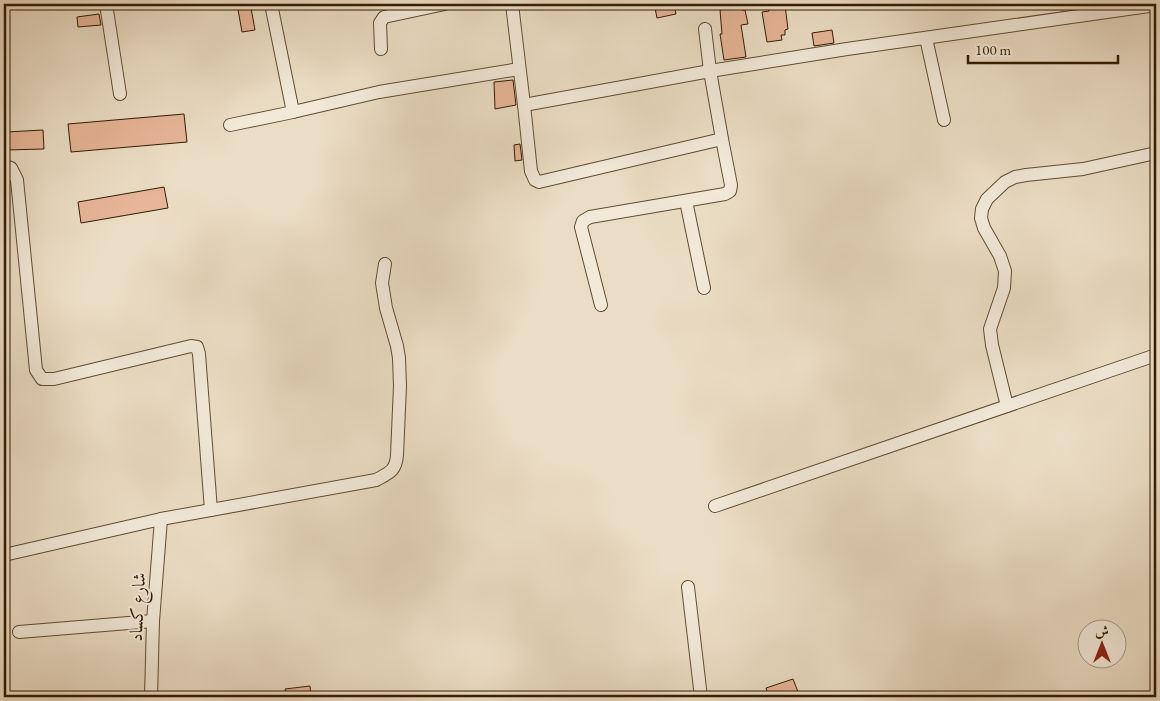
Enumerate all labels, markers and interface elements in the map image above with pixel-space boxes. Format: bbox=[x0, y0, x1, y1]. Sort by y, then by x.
scale bar bbox=[968, 32, 1118, 64]
text: 100 m bbox=[975, 40, 1012, 59]
street label: شارع كساد bbox=[124, 572, 154, 642]
north arrow bbox=[1078, 618, 1128, 668]
text: ش bbox=[1095, 622, 1109, 640]

